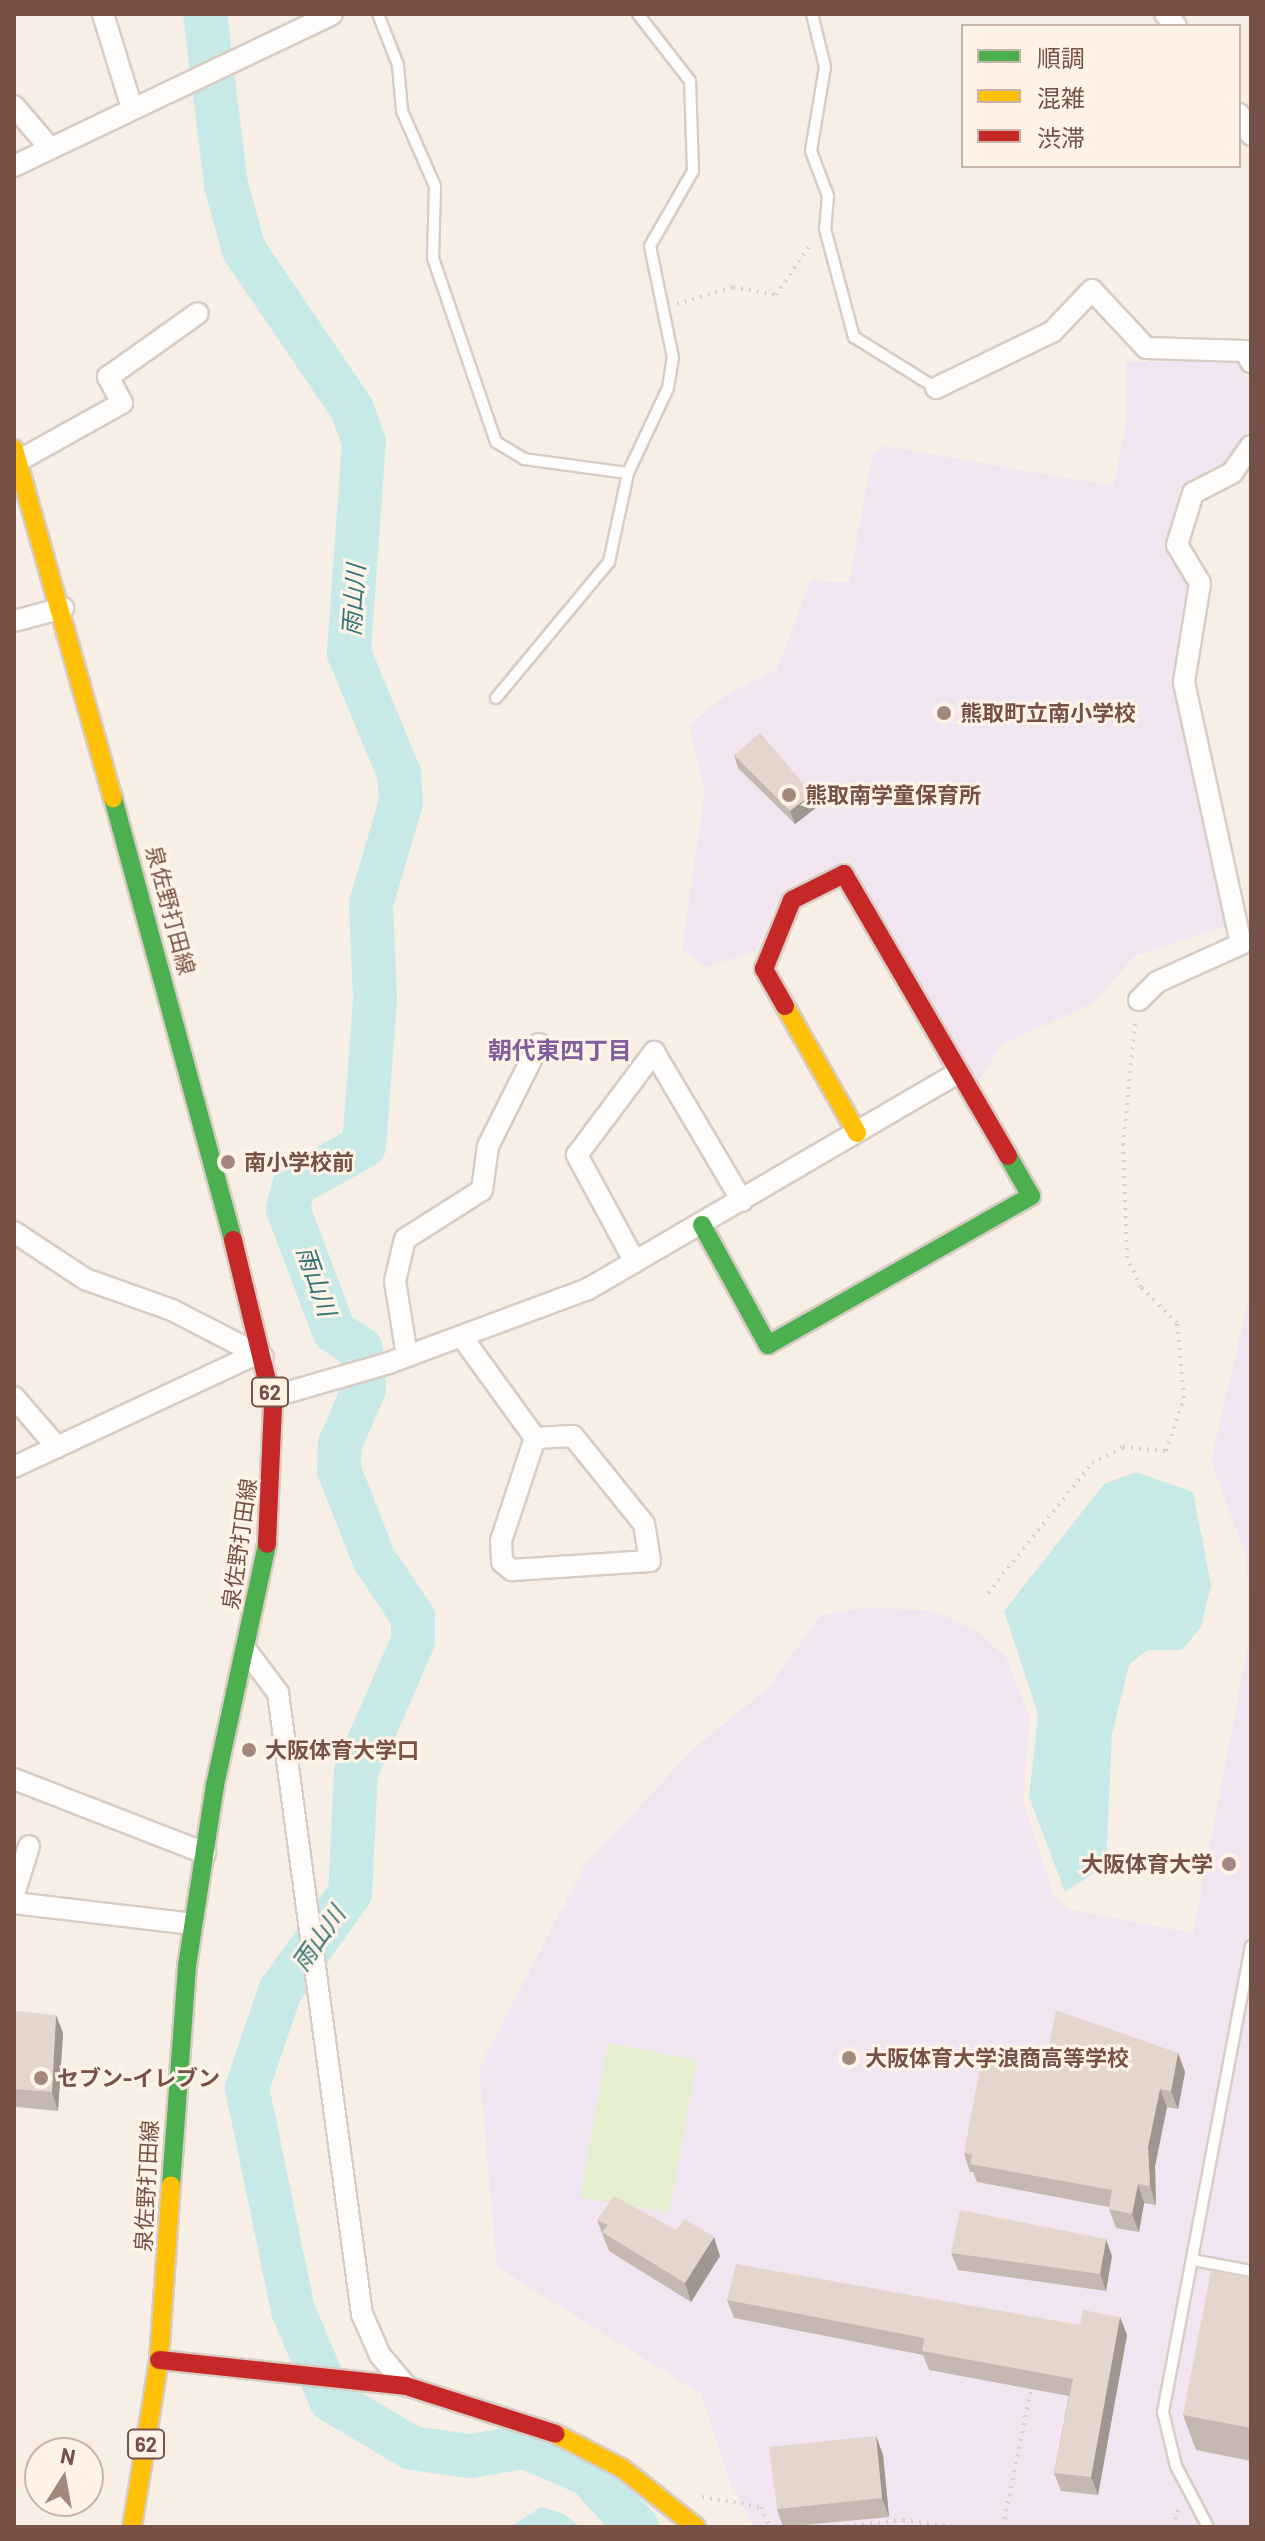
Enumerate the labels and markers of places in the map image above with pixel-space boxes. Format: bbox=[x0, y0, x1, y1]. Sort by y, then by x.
place label: 熊取町立南小学校 bbox=[960, 700, 1136, 726]
marker: 熊取町立南小学校 bbox=[935, 704, 953, 722]
place label: 熊取南学童保育所 bbox=[805, 782, 981, 808]
marker: 熊取南学童保育所 bbox=[780, 786, 798, 804]
place label: 南小学校前 bbox=[244, 1149, 354, 1175]
marker: 南小学校前 bbox=[219, 1153, 237, 1171]
place label: 大阪体育大学口 bbox=[265, 1737, 419, 1763]
marker: 大阪体育大学口 bbox=[240, 1741, 258, 1759]
place label: 大阪体育大学 bbox=[1081, 1851, 1213, 1877]
marker: 大阪体育大学 bbox=[1220, 1855, 1238, 1873]
place label: 大阪体育大学浪商高等学校 bbox=[865, 2045, 1129, 2071]
marker: 大阪体育大学浪商高等学校 bbox=[840, 2049, 858, 2067]
place label: セブン-イレブン bbox=[57, 2065, 220, 2091]
marker: セブン-イレブン bbox=[32, 2069, 50, 2087]

